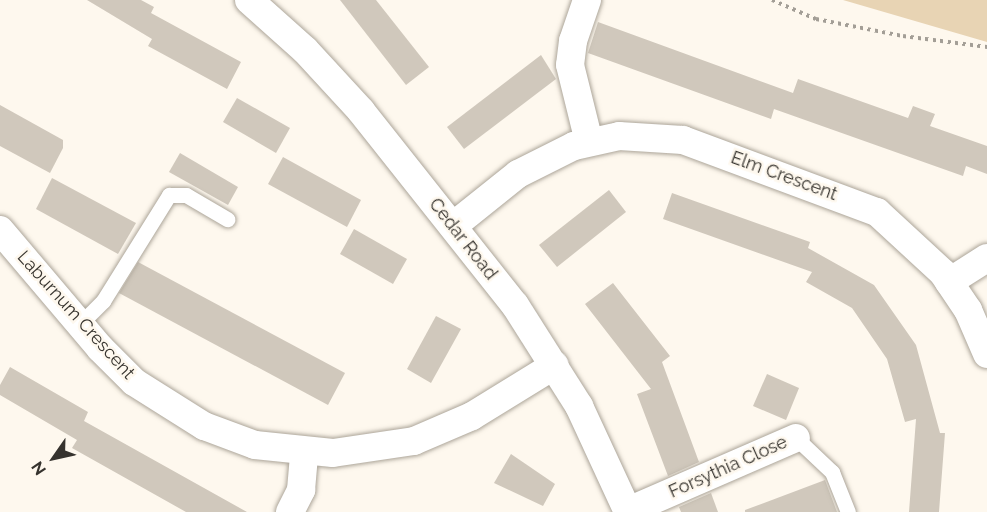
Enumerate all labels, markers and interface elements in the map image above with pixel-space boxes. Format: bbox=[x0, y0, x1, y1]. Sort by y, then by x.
street label: Elm Crescent bbox=[728, 147, 840, 205]
street label: Cedar Road bbox=[424, 194, 502, 284]
street label: Laburnum Crescent bbox=[13, 246, 139, 384]
north arrow bbox=[24, 428, 84, 488]
street label: Forsythia Close bbox=[665, 431, 791, 503]
text: N bbox=[27, 458, 50, 479]

